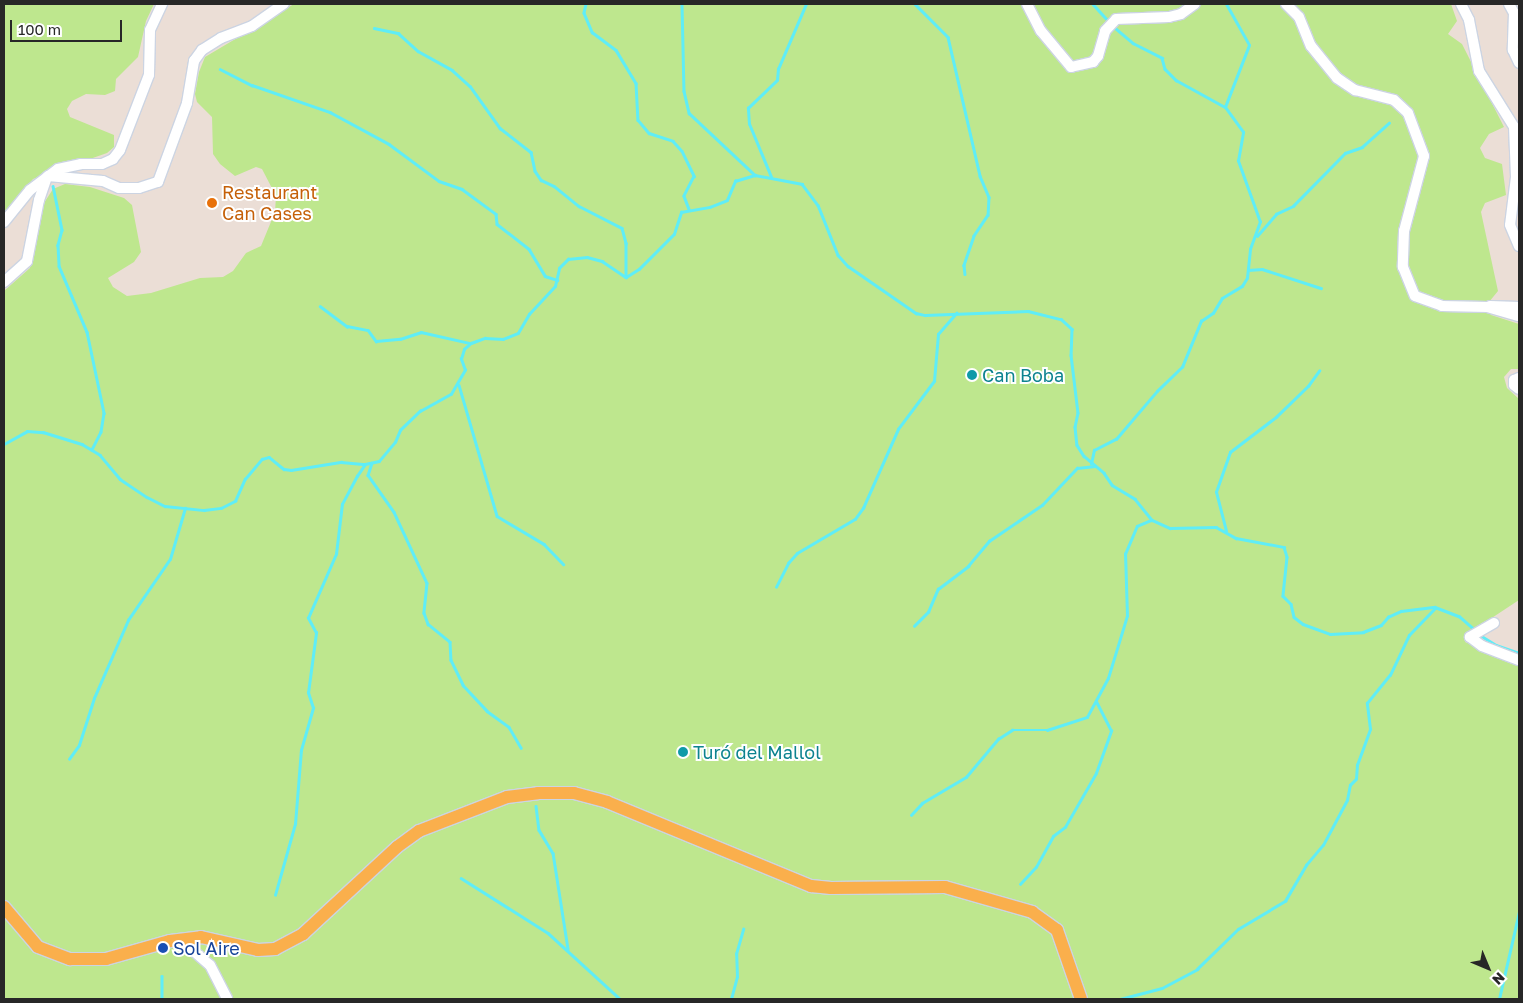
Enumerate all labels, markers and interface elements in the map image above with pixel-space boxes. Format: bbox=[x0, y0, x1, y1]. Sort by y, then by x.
scale bar bbox=[12, 10, 125, 42]
text: 100 m bbox=[18, 20, 61, 38]
place label: Restaurant Can Cases bbox=[222, 182, 317, 224]
marker: Restaurant Can Cases bbox=[206, 197, 218, 209]
place label: Can Boba bbox=[982, 364, 1064, 386]
marker: Can Boba bbox=[966, 369, 978, 381]
place label: Turó del Mallol bbox=[693, 741, 821, 763]
marker: Turó del Mallol bbox=[677, 746, 689, 758]
place label: Sol Aire bbox=[173, 937, 240, 959]
marker: Sol Aire bbox=[157, 942, 169, 954]
north arrow bbox=[1463, 943, 1513, 993]
text: N bbox=[1489, 969, 1509, 989]

